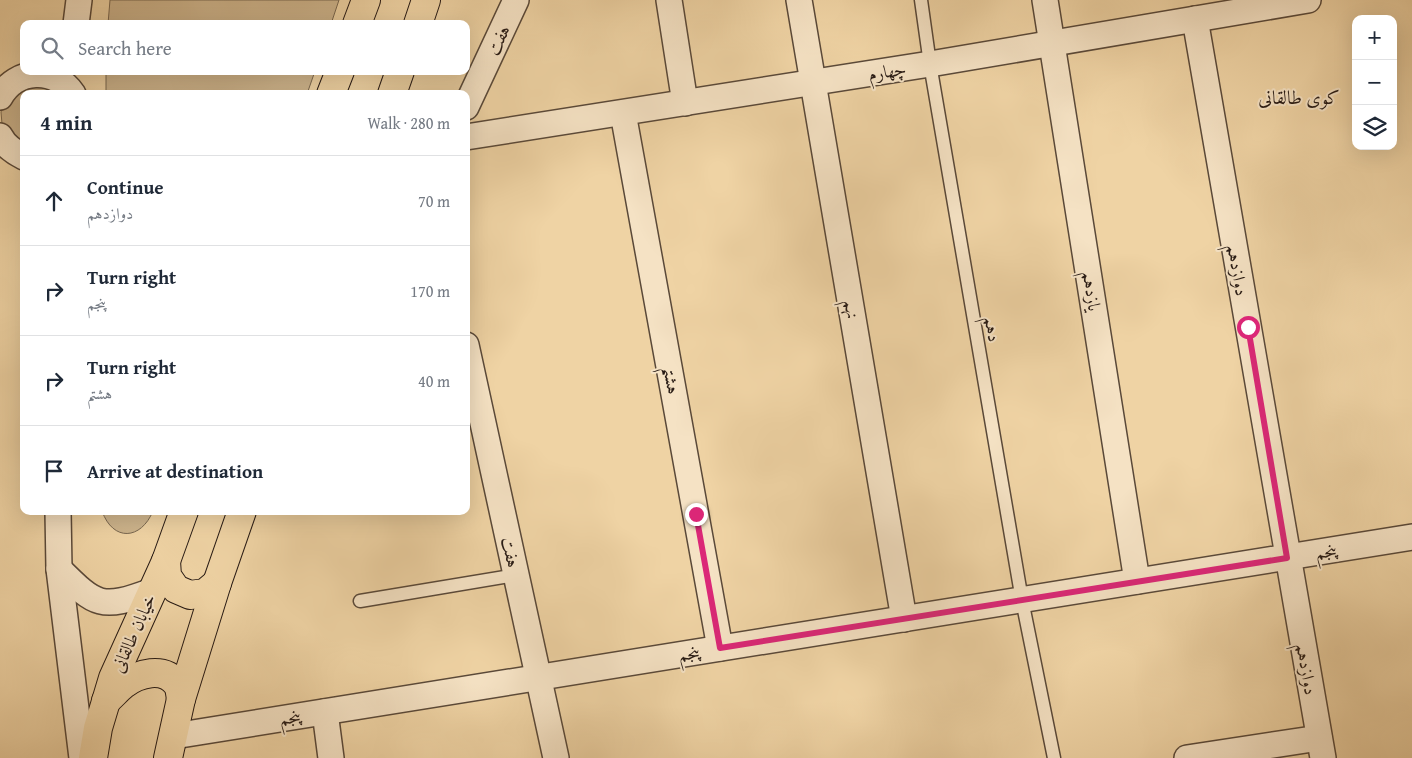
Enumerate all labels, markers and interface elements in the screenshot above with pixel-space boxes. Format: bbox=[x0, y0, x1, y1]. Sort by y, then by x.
map controls bbox=[1352, 15, 1397, 150]
button: + bbox=[1352, 15, 1397, 60]
search box bbox=[20, 20, 470, 75]
street label: هفت bbox=[479, 20, 517, 60]
icon: search bbox=[38, 34, 66, 62]
text: Search here bbox=[78, 34, 172, 62]
street label: چهارم bbox=[866, 55, 908, 90]
button: − bbox=[1352, 60, 1397, 105]
district label: کوی طالقانی bbox=[1258, 83, 1340, 111]
button: layers bbox=[1352, 105, 1397, 150]
text: 4 min bbox=[40, 107, 92, 138]
text: Walk · 280 m bbox=[367, 111, 450, 135]
text: Continue bbox=[87, 173, 164, 201]
icon: ahead bbox=[40, 187, 68, 215]
text: 70 m bbox=[418, 189, 450, 213]
text: دوازدهم bbox=[87, 201, 133, 225]
street label: دوازدهم bbox=[1216, 242, 1256, 299]
text: Turn right bbox=[87, 263, 176, 291]
street label: یازدهم bbox=[1072, 269, 1109, 315]
icon: right bbox=[40, 277, 68, 305]
text: 170 m bbox=[410, 279, 450, 303]
text: پنجم bbox=[87, 291, 106, 315]
street label: نهم bbox=[833, 297, 867, 321]
street label: دهم bbox=[974, 314, 1009, 345]
route start bbox=[1237, 316, 1260, 339]
text: Turn right bbox=[87, 353, 176, 381]
street label: هشتم bbox=[651, 364, 688, 397]
icon: right bbox=[40, 367, 68, 395]
text: 40 m bbox=[418, 369, 450, 393]
text: هشتم bbox=[87, 381, 112, 405]
icon: arrive bbox=[40, 457, 68, 485]
text: Arrive at destination bbox=[87, 457, 263, 485]
route end bbox=[685, 503, 708, 526]
street label: هفت bbox=[495, 534, 527, 570]
street label: پنجم bbox=[1313, 536, 1340, 570]
street label: خیابان طالقانی bbox=[104, 589, 162, 677]
street label: پنجم bbox=[676, 638, 703, 672]
street label: دوازدهم bbox=[1285, 641, 1325, 698]
street label: پنجم bbox=[277, 702, 304, 736]

